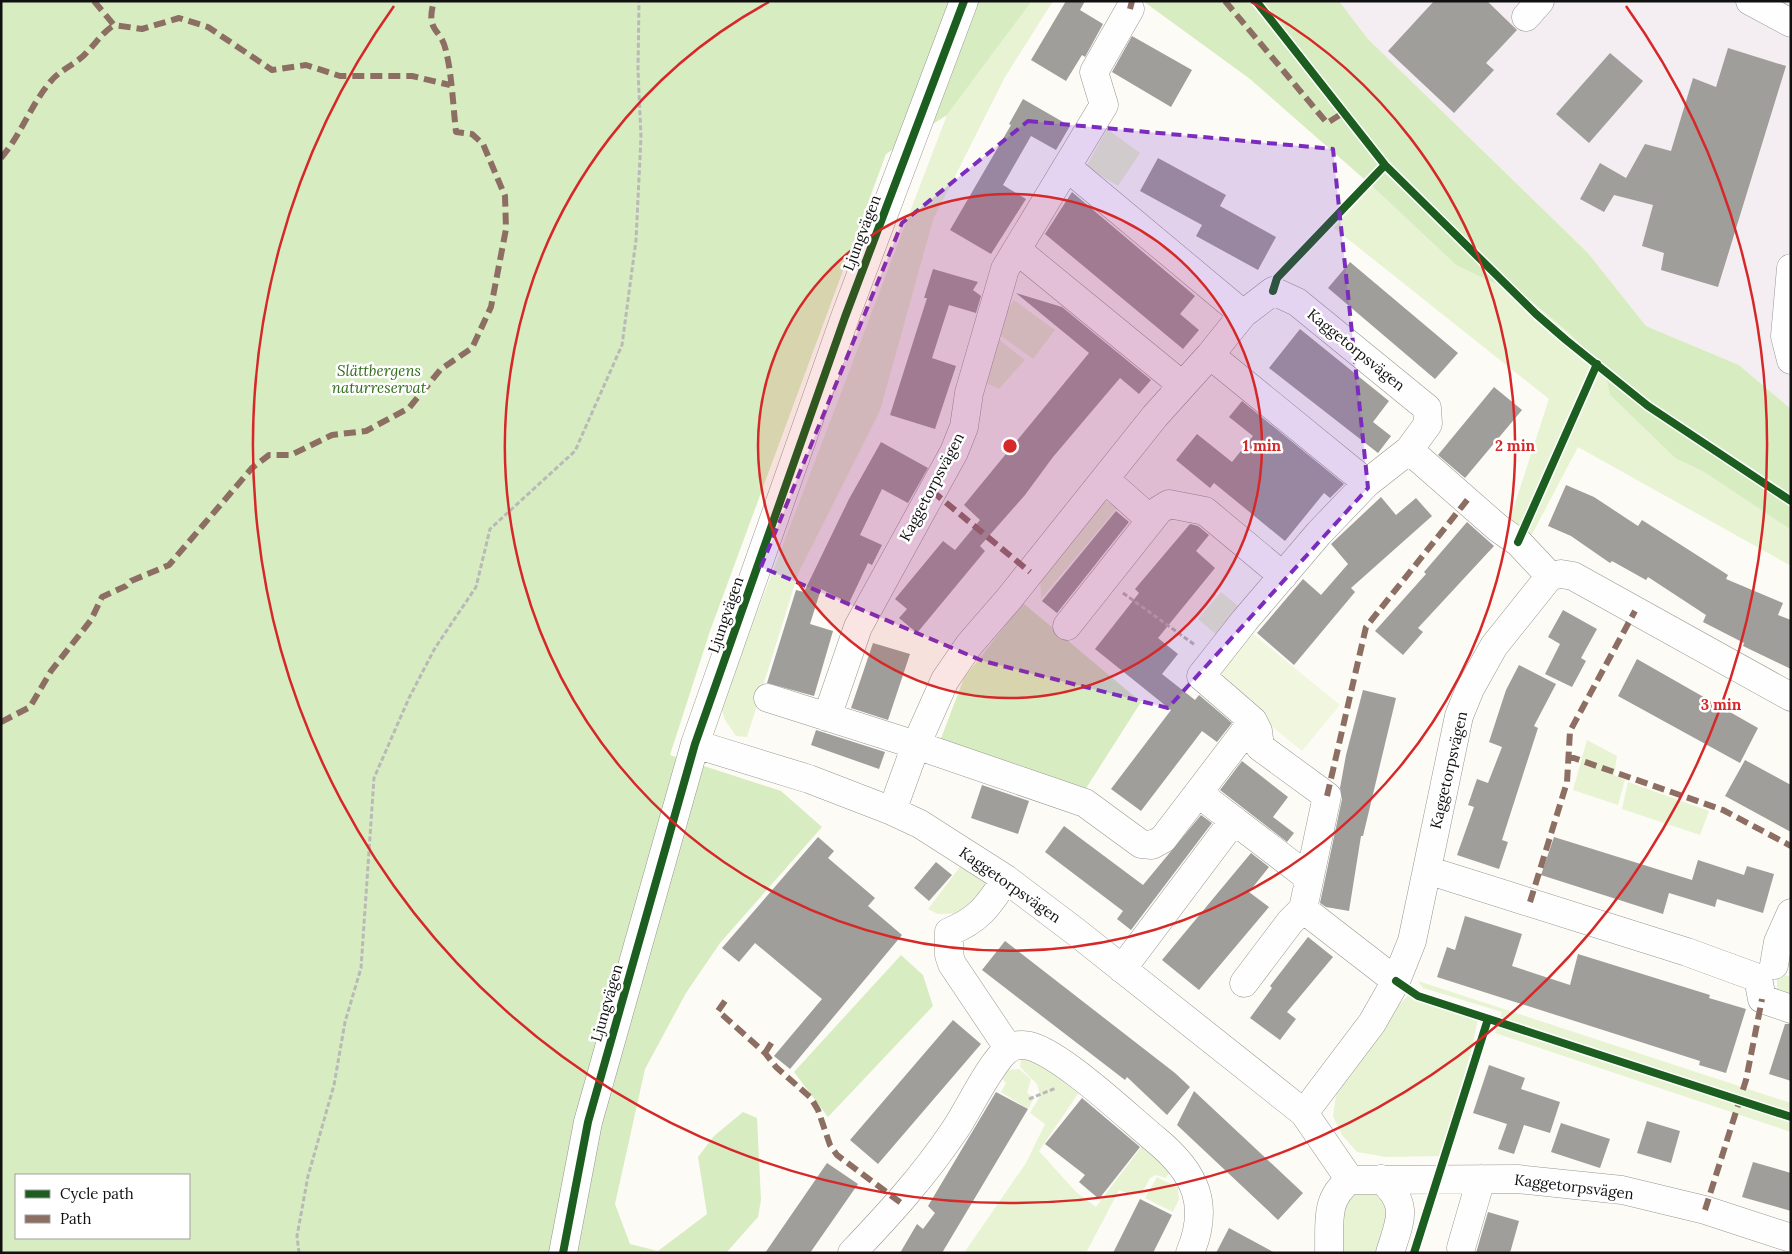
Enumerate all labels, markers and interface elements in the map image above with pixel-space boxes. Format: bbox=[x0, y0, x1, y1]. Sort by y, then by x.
street label: Ljungvägen bbox=[838, 192, 885, 273]
street label: Kaggetorpsvägen bbox=[1304, 304, 1409, 395]
park label: Slättbergens naturreservat bbox=[332, 361, 427, 397]
street label: Kaggetorpsvägen bbox=[895, 429, 968, 544]
text: 1 min bbox=[1243, 436, 1282, 455]
text: 2 min bbox=[1495, 436, 1536, 455]
centre of rings bbox=[1001, 437, 1019, 455]
street label: Ljungvägen bbox=[704, 574, 747, 656]
text: 3 min bbox=[1701, 695, 1742, 714]
street label: Kaggetorpsvägen bbox=[1426, 709, 1471, 831]
street label: Kaggetorpsvägen bbox=[956, 842, 1065, 927]
street label: Ljungvägen bbox=[586, 962, 627, 1044]
street label: Kaggetorpsvägen bbox=[1513, 1170, 1635, 1203]
legend bbox=[15, 1174, 190, 1239]
text: Cycle path bbox=[60, 1184, 134, 1203]
text: Path bbox=[60, 1209, 91, 1228]

